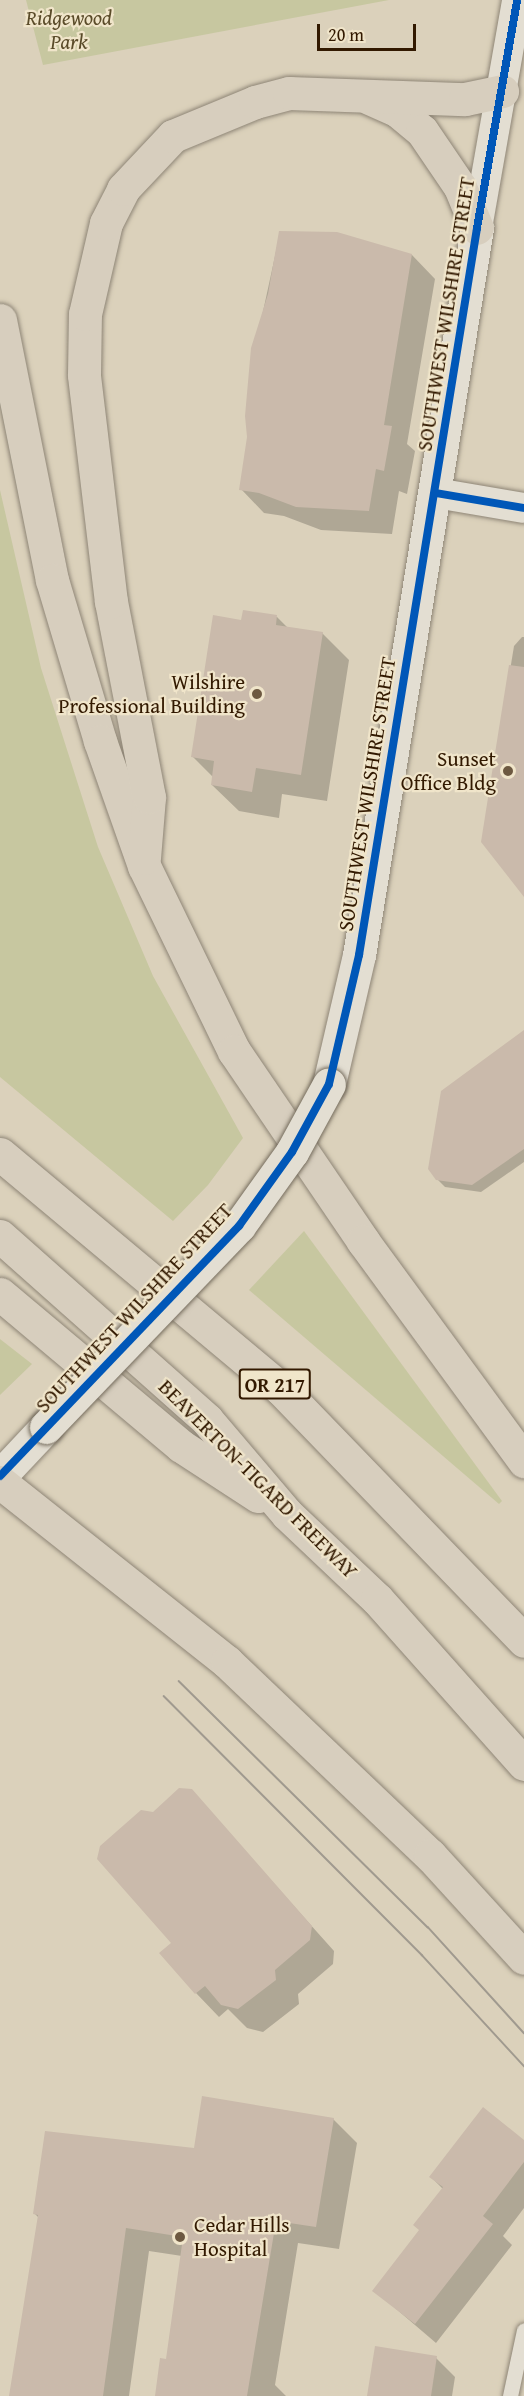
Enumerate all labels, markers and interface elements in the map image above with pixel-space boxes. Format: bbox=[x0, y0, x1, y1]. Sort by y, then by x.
park label: Ridgewood Park bbox=[26, 5, 112, 55]
scale bar bbox=[320, 12, 419, 50]
text: 20 m bbox=[328, 21, 364, 48]
street label: SOUTHWEST WILSHIRE STREET bbox=[412, 175, 480, 453]
street label: SOUTHWEST WILSHIRE STREET bbox=[333, 655, 401, 933]
place label: Wilshire Professional Building bbox=[58, 669, 245, 719]
marker: Wilshire Professional Building bbox=[250, 687, 264, 701]
place label: Sunset Office Bldg bbox=[401, 746, 496, 796]
marker: Sunset Office Bldg bbox=[501, 764, 515, 778]
street label: SOUTHWEST WILSHIRE STREET bbox=[30, 1198, 238, 1418]
road number: OR 217 bbox=[238, 1367, 312, 1401]
street label: BEAVERTON-TIGARD FREEWAY bbox=[153, 1374, 363, 1584]
place label: Cedar Hills Hospital bbox=[194, 2212, 290, 2262]
marker: Cedar Hills Hospital bbox=[171, 2228, 189, 2246]

